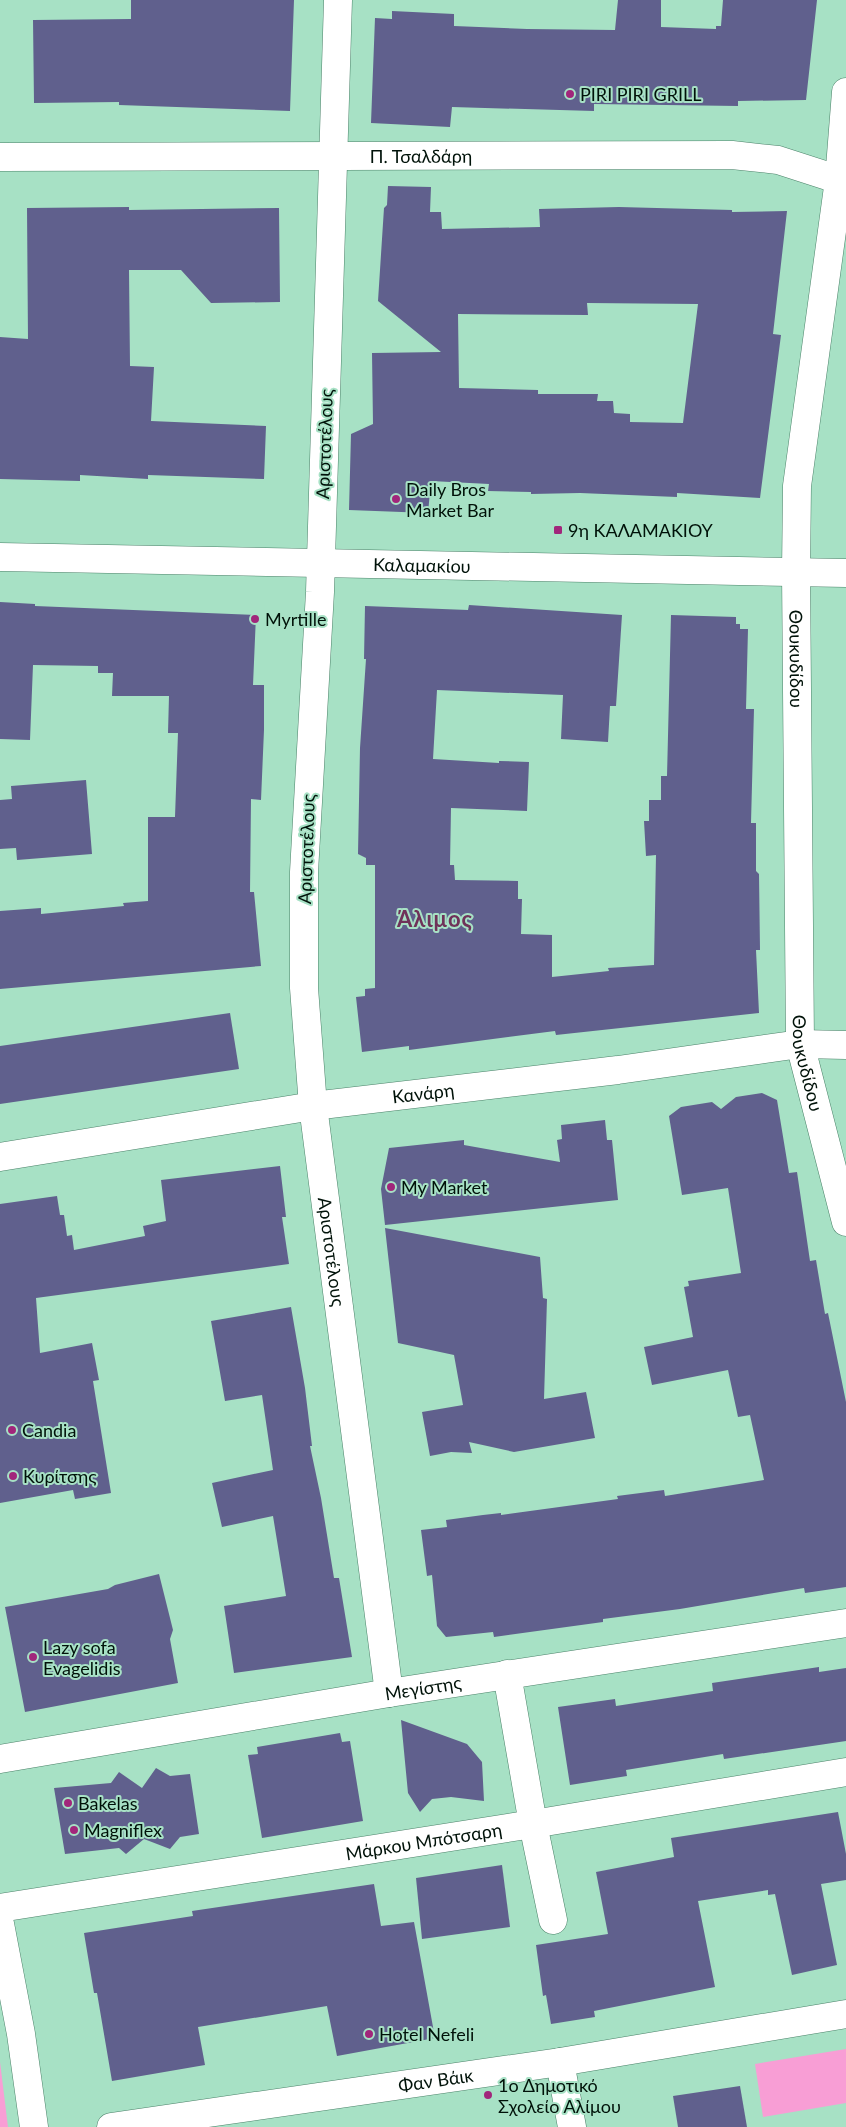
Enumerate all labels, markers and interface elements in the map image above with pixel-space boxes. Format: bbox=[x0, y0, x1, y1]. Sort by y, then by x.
place label: PIRI PIRI GRILL bbox=[580, 83, 702, 105]
marker: PIRI PIRI GRILL bbox=[564, 88, 576, 100]
street label: Π. Τσαλδάρη bbox=[370, 145, 472, 167]
street label: Αριστοτέλους bbox=[311, 388, 337, 499]
place label: Daily Bros Market Bar bbox=[406, 478, 495, 521]
marker: Daily Bros Market Bar bbox=[390, 493, 402, 505]
place label: 9η ΚΑΛΑΜΑΚΙΟΥ bbox=[568, 519, 714, 541]
marker: 9η ΚΑΛΑΜΑΚΙΟΥ bbox=[552, 524, 564, 536]
street label: Καλαμακίου bbox=[373, 553, 471, 577]
place label: Myrtille bbox=[265, 608, 326, 630]
street label: Θουκυδίδου bbox=[785, 610, 808, 708]
marker: Myrtille bbox=[249, 613, 261, 625]
street label: Αριστοτέλους bbox=[293, 793, 319, 904]
district label: Άλιμος bbox=[396, 905, 473, 932]
street label: Θουκυδίδου bbox=[788, 1015, 828, 1114]
street label: Κανάρη bbox=[391, 1078, 455, 1108]
place label: My Market bbox=[401, 1176, 488, 1198]
marker: My Market bbox=[385, 1181, 397, 1193]
street label: Αριστοτέλους bbox=[314, 1196, 350, 1308]
place label: Candia bbox=[22, 1419, 76, 1441]
marker: Candia bbox=[6, 1424, 18, 1436]
place label: Κυρίτσης bbox=[23, 1465, 97, 1487]
marker: Κυρίτσης bbox=[7, 1470, 19, 1482]
place label: Lazy sofa Evagelidis bbox=[43, 1636, 121, 1679]
marker: Lazy sofa Evagelidis bbox=[27, 1651, 39, 1663]
street label: Μεγίστης bbox=[383, 1671, 464, 1705]
place label: Bakelas bbox=[78, 1792, 138, 1814]
marker: Bakelas bbox=[62, 1797, 74, 1809]
street label: Μάρκου Μπότσαρη bbox=[344, 1818, 504, 1864]
place label: Magniflex bbox=[84, 1819, 162, 1841]
marker: Magniflex bbox=[68, 1824, 80, 1836]
place label: Hotel Nefeli bbox=[379, 2023, 474, 2045]
marker: Hotel Nefeli bbox=[363, 2028, 375, 2040]
street label: Φαν Βάικ bbox=[397, 2064, 475, 2096]
place label: 1ο Δημοτικό Σχολείο Αλίμου bbox=[498, 2074, 621, 2117]
marker: 1ο Δημοτικό Σχολείο Αλίμου bbox=[482, 2089, 494, 2101]

